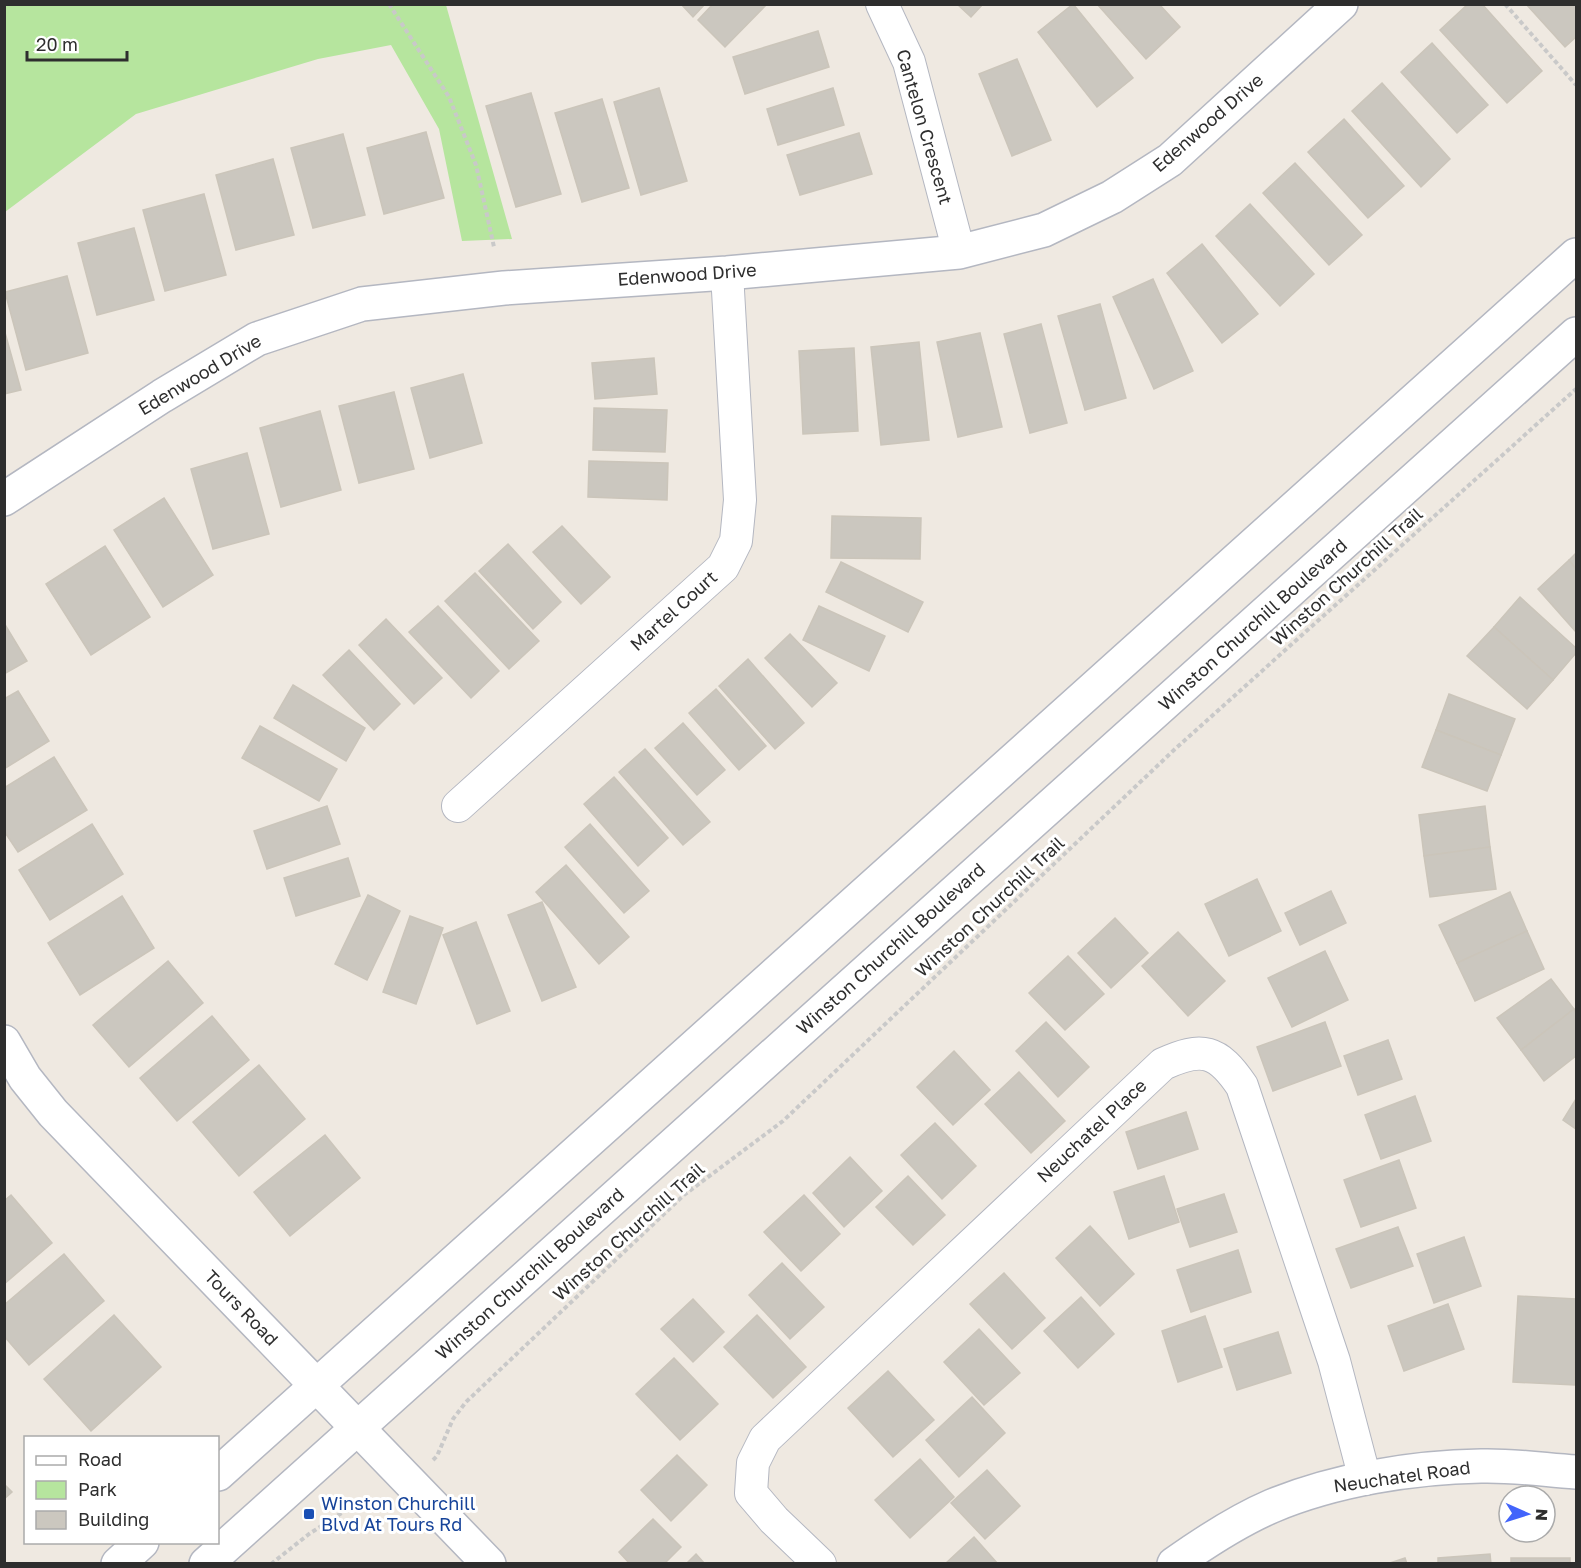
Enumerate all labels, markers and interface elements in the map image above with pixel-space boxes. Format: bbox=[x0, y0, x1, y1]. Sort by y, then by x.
scale bar bbox=[27, 24, 128, 62]
text: 20 m bbox=[36, 33, 78, 55]
street label: Cantelon Crescent bbox=[892, 47, 958, 207]
street label: Edenwood Drive bbox=[1148, 68, 1267, 176]
street label: Edenwood Drive bbox=[617, 258, 757, 290]
street label: Edenwood Drive bbox=[134, 329, 265, 419]
street label: Winston Churchill Trail bbox=[1266, 502, 1427, 650]
street label: Winston Churchill Boulevard bbox=[1154, 534, 1351, 715]
street label: Martel Court bbox=[625, 565, 721, 655]
street label: Winston Churchill Trail bbox=[910, 831, 1069, 981]
street label: Winston Churchill Boulevard bbox=[792, 858, 989, 1039]
street label: Neuchatel Place bbox=[1032, 1074, 1151, 1187]
street label: Winston Churchill Trail bbox=[548, 1157, 709, 1305]
street label: Winston Churchill Boulevard bbox=[431, 1183, 628, 1364]
street label: Tours Road bbox=[200, 1265, 283, 1350]
legend bbox=[24, 1436, 219, 1544]
text: Road bbox=[78, 1448, 122, 1470]
street label: Neuchatel Road bbox=[1332, 1456, 1472, 1496]
text: Park bbox=[78, 1478, 117, 1500]
north arrow bbox=[1497, 1484, 1557, 1544]
place label: Winston Churchill Blvd At Tours Rd bbox=[321, 1492, 476, 1535]
marker: Winston Churchill Blvd At Tours Rd bbox=[302, 1507, 316, 1521]
text: Building bbox=[78, 1508, 149, 1530]
text: N bbox=[1532, 1508, 1552, 1521]

